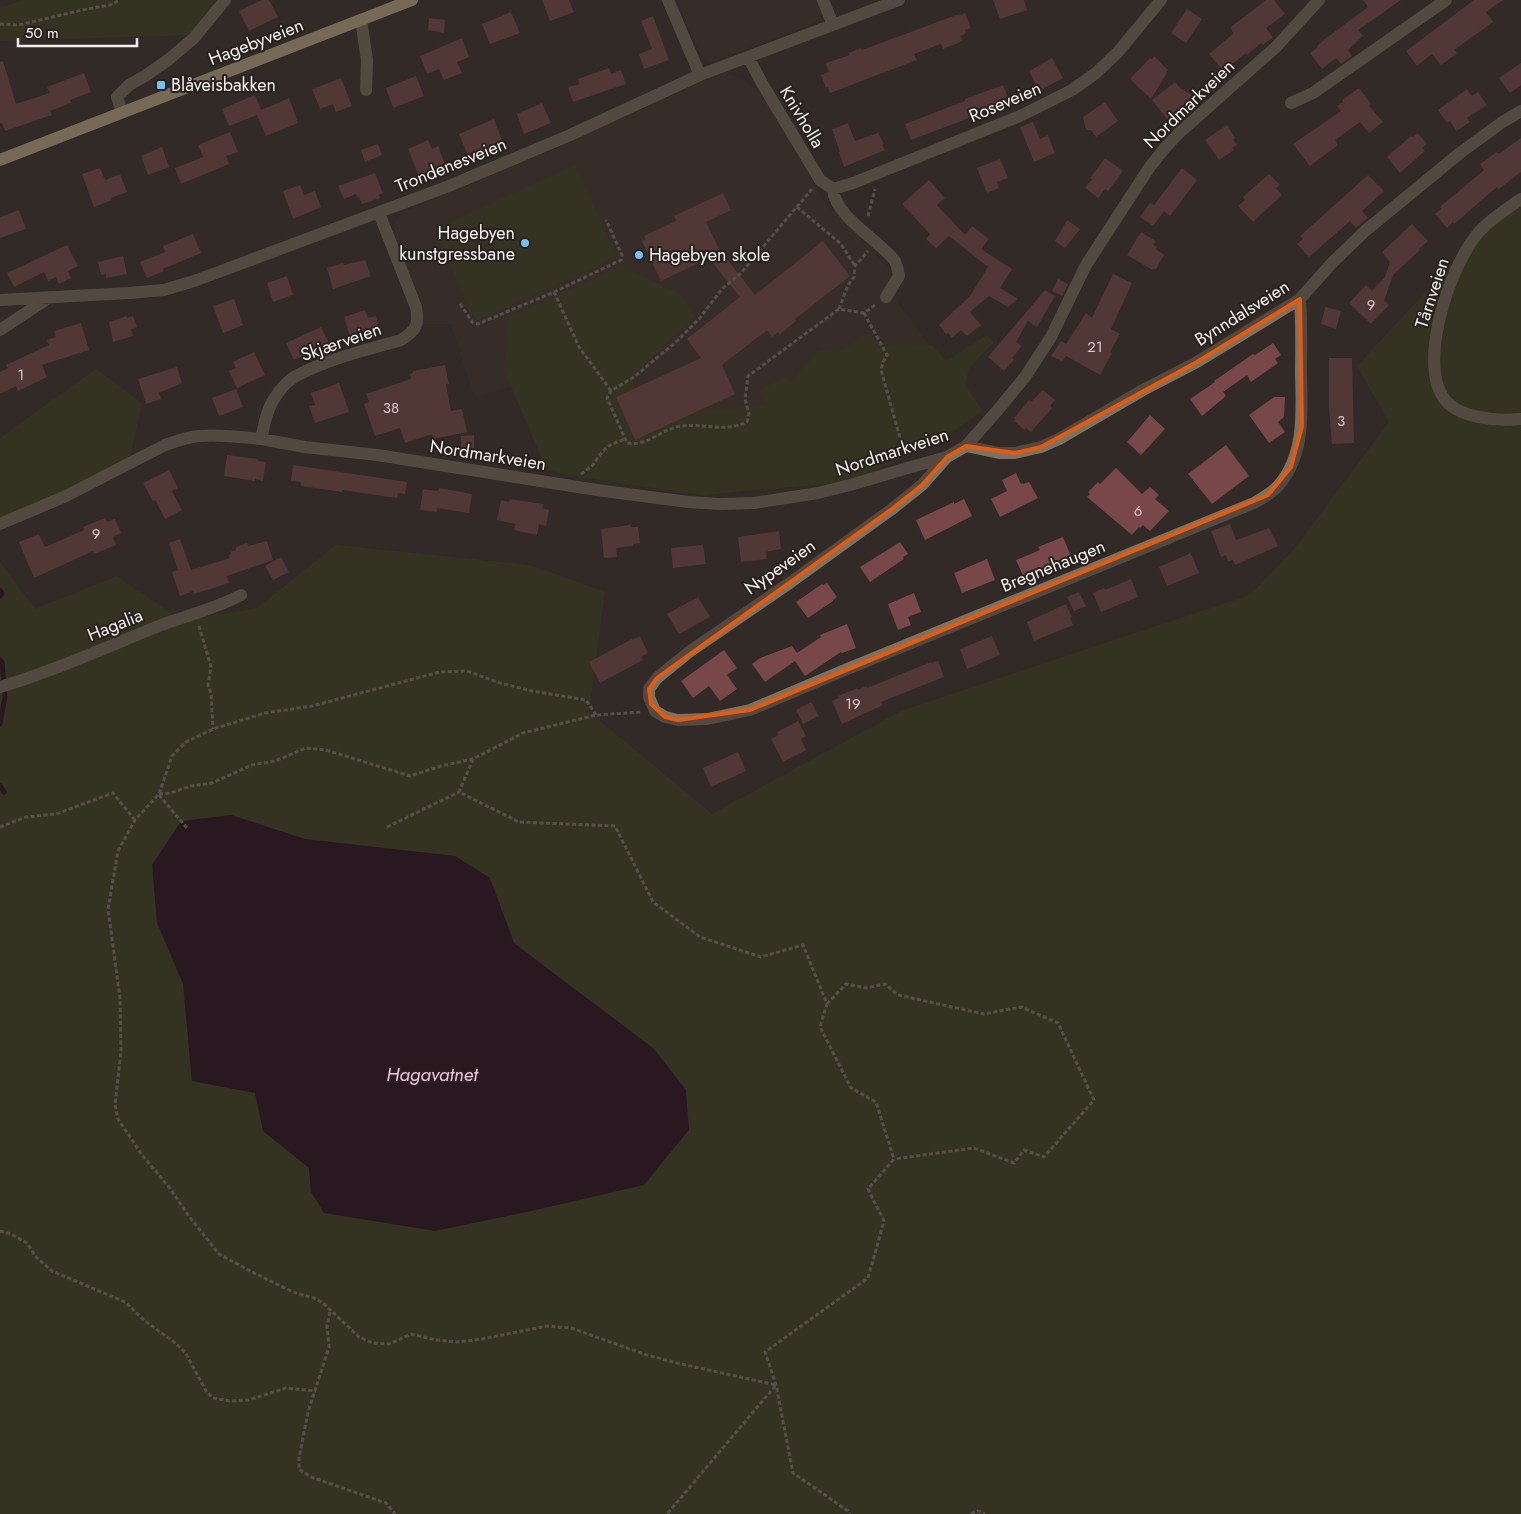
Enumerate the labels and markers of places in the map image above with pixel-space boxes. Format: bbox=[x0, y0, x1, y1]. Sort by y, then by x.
place label: Blåveisbakken bbox=[171, 72, 276, 98]
marker: Blåveisbakken bbox=[155, 79, 167, 91]
place label: Hagebyen kunstgressbane bbox=[399, 220, 515, 267]
marker: Hagebyen kunstgressbane bbox=[519, 237, 531, 249]
place label: Hagebyen skole bbox=[649, 242, 770, 268]
marker: Hagebyen skole bbox=[633, 249, 645, 261]

